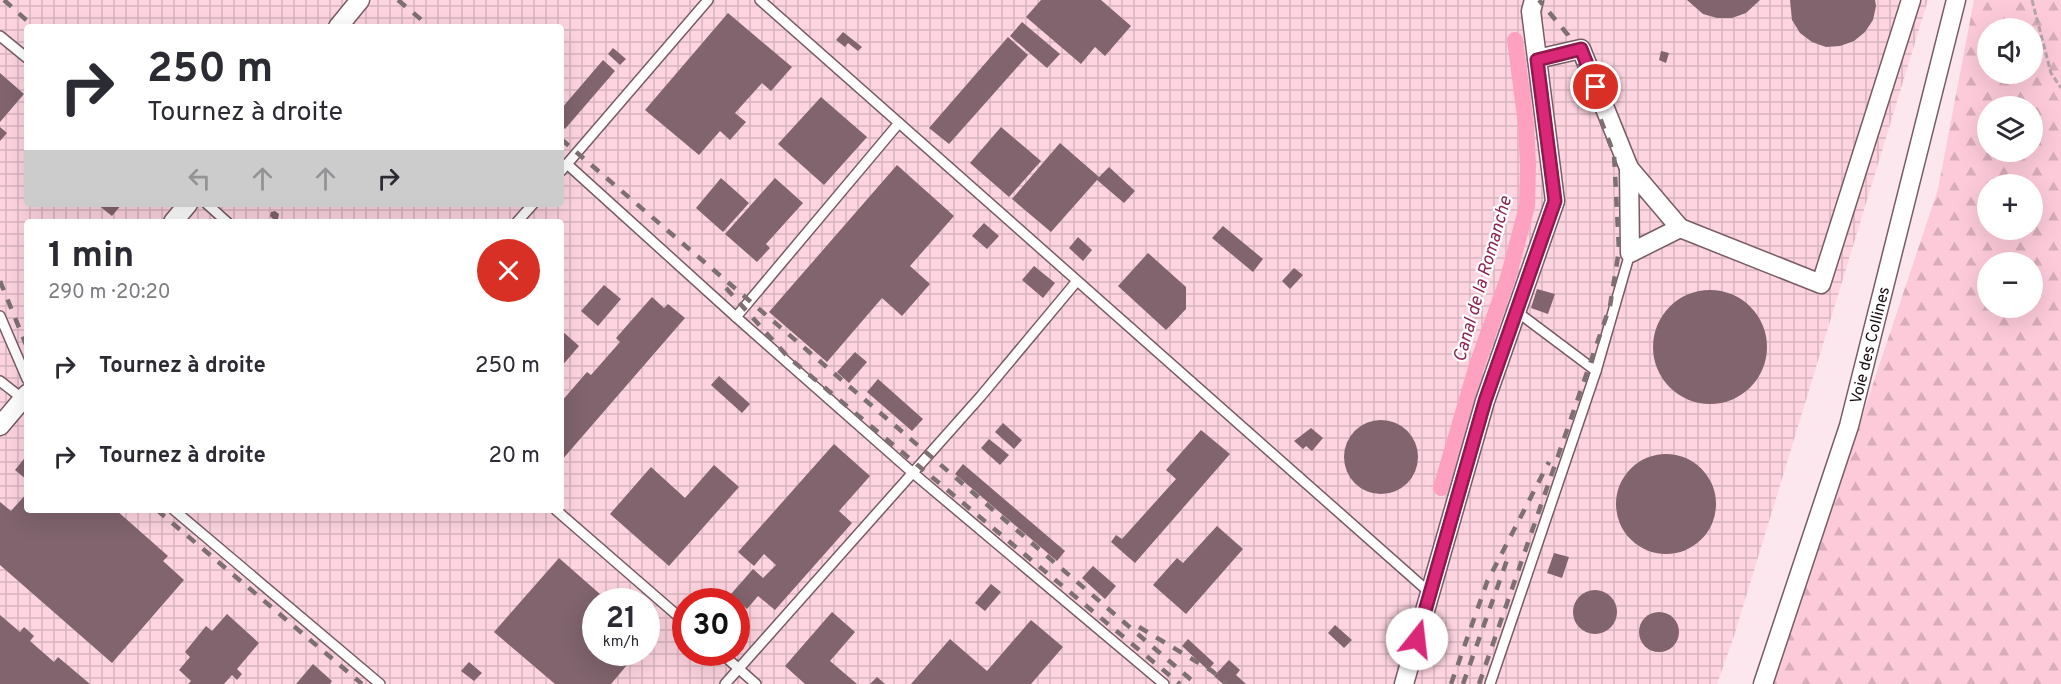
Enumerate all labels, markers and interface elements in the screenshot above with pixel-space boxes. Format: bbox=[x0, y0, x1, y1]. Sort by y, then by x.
map controls bbox=[1977, 18, 2043, 318]
button: sound bbox=[1977, 18, 2043, 84]
text: 250 m bbox=[147, 44, 273, 97]
icon: right bbox=[48, 48, 126, 126]
pin bbox=[1570, 61, 1621, 112]
icon: arrive bbox=[1579, 70, 1612, 103]
text: Tournez à droite bbox=[147, 96, 343, 130]
button: layers bbox=[1977, 96, 2043, 162]
icon: left bbox=[183, 162, 216, 195]
icon: ahead bbox=[246, 162, 279, 195]
icon: ahead bbox=[309, 162, 342, 195]
icon: right bbox=[372, 162, 405, 195]
button: + bbox=[1977, 174, 2043, 240]
water label: Canal de la Romanche bbox=[1449, 193, 1518, 365]
text: 1 min bbox=[48, 234, 134, 280]
button: close bbox=[477, 239, 540, 302]
button: − bbox=[1977, 252, 2043, 318]
text: 290 m · 20:20 bbox=[48, 280, 171, 306]
street label: Voie des Collines bbox=[1847, 285, 1895, 406]
icon: right bbox=[48, 350, 81, 383]
text: Tournez à droite bbox=[99, 353, 266, 380]
text: 250 m bbox=[475, 353, 540, 380]
icon: right bbox=[48, 440, 81, 473]
text: Tournez à droite bbox=[99, 443, 266, 470]
text: 20 m bbox=[489, 443, 540, 470]
speed limit sign: 30 bbox=[672, 588, 750, 666]
text: 21 bbox=[606, 601, 636, 638]
position arrow bbox=[1385, 607, 1449, 671]
text: km/h bbox=[603, 633, 639, 652]

